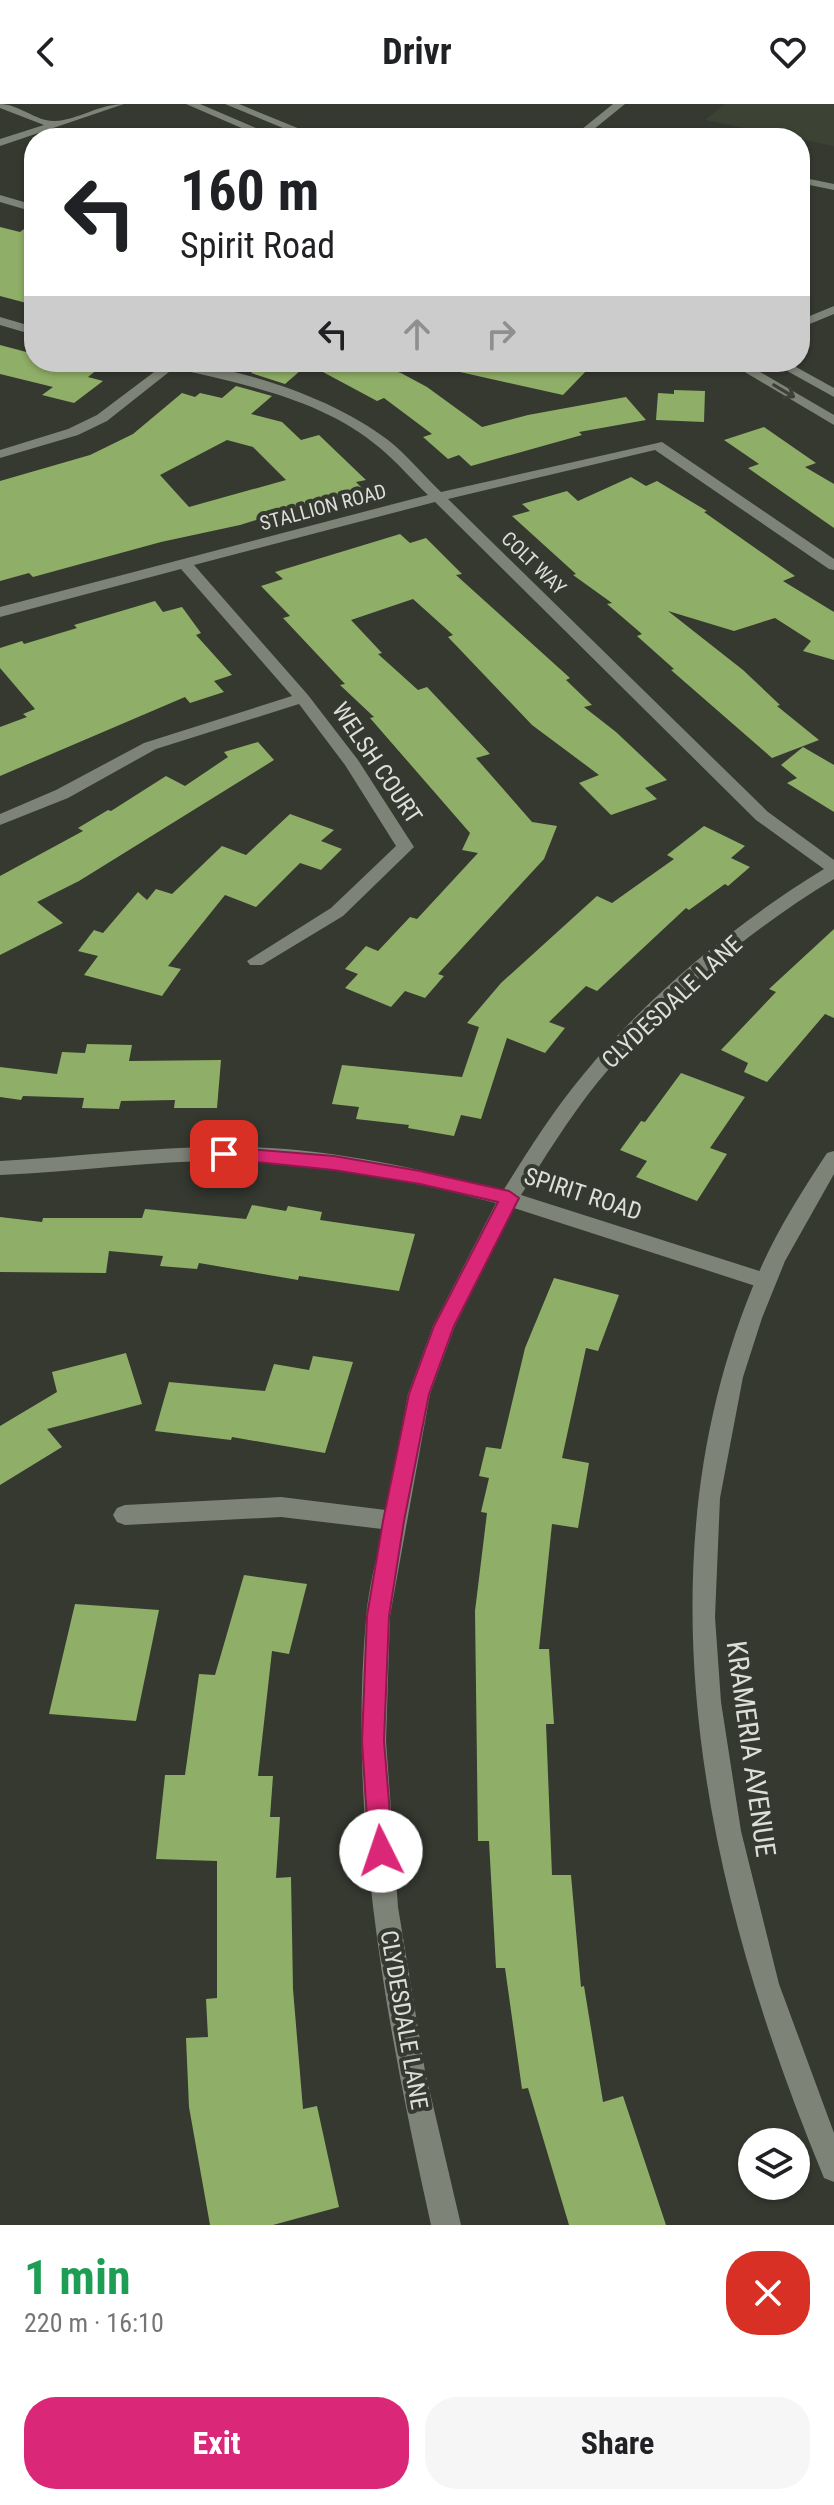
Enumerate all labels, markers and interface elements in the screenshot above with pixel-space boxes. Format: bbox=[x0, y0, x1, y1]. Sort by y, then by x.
icon: back bbox=[24, 30, 68, 74]
icon: heart bbox=[766, 30, 810, 74]
text: Drivr bbox=[382, 31, 452, 73]
text: 160 m bbox=[180, 158, 319, 224]
icon: left bbox=[48, 160, 152, 264]
text: Spirit Road bbox=[180, 225, 335, 267]
icon: left bbox=[311, 312, 355, 356]
icon: ahead bbox=[395, 312, 439, 356]
icon: right bbox=[479, 312, 523, 356]
one-way arrow bbox=[772, 383, 795, 399]
street label: STALLION ROAD bbox=[257, 479, 389, 535]
street label: COLT WAY bbox=[497, 526, 572, 600]
street label: WELSH COURT bbox=[326, 697, 428, 829]
street label: CLYDESDALE LANE bbox=[596, 930, 748, 1074]
pin bbox=[190, 1120, 258, 1188]
icon: arrive bbox=[202, 1132, 246, 1176]
street label: SPIRIT ROAD bbox=[521, 1162, 645, 1226]
street label: KRAMERIA AVENUE bbox=[720, 1639, 782, 1859]
position arrow bbox=[339, 1809, 423, 1893]
street label: CLYDESDALE LANE bbox=[374, 1928, 434, 2112]
map controls bbox=[738, 2128, 810, 2200]
button: layers bbox=[738, 2128, 810, 2200]
text: 1 min bbox=[24, 2249, 131, 2306]
button: close bbox=[726, 2251, 810, 2335]
text: 220 m · 16:10 bbox=[24, 2308, 164, 2338]
button: Exit bbox=[24, 2397, 409, 2489]
button: Share bbox=[425, 2397, 810, 2489]

